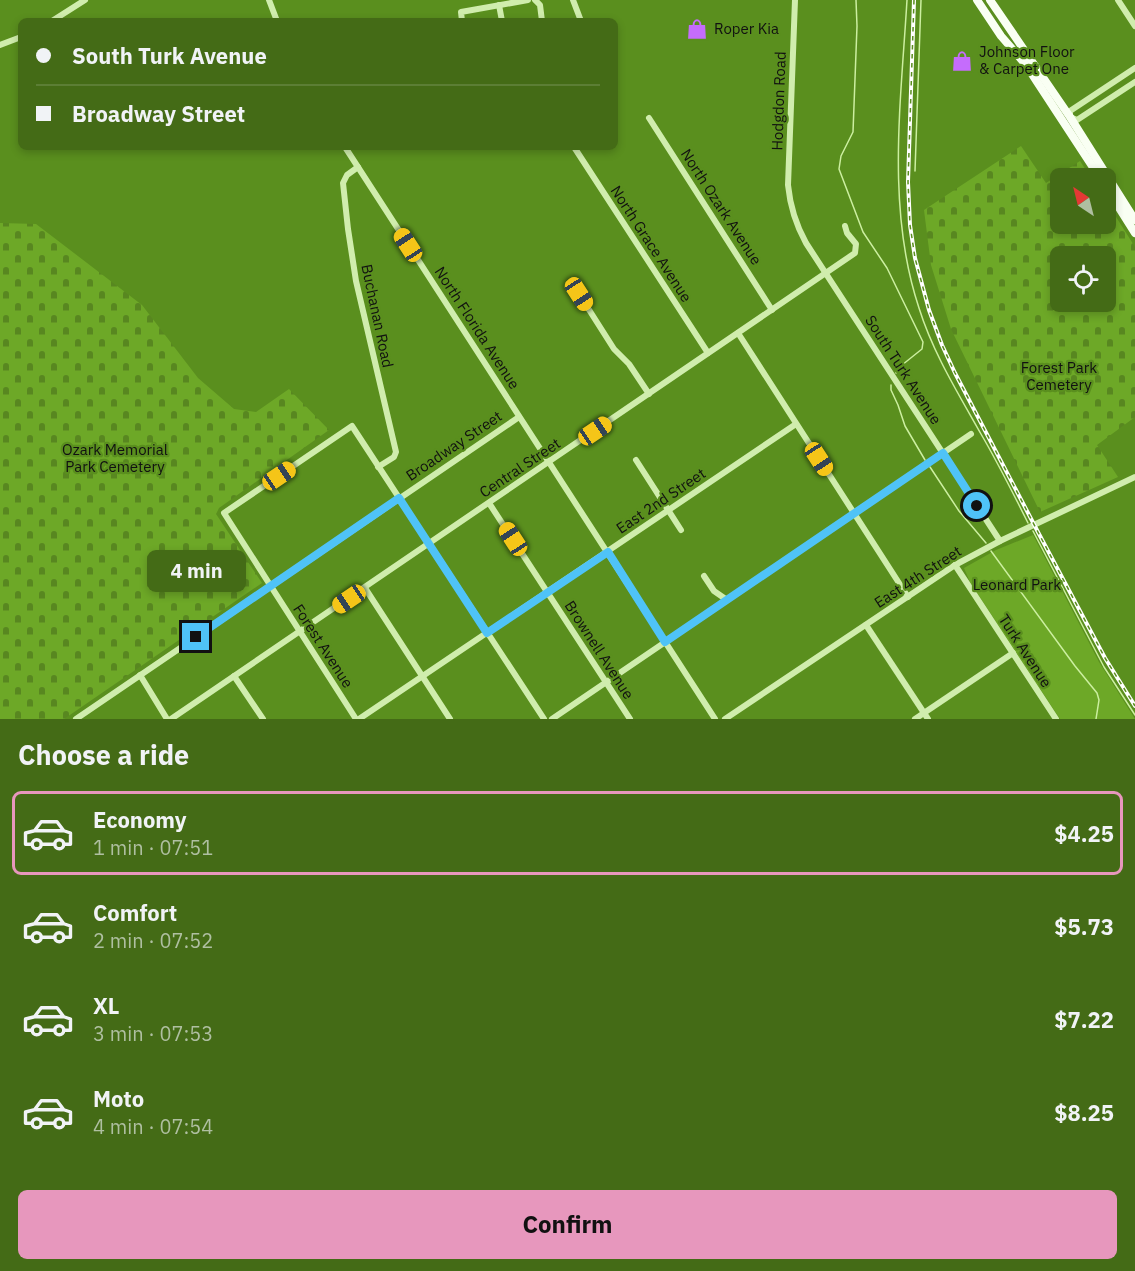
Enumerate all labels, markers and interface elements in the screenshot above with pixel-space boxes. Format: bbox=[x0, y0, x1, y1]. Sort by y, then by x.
shop icon: Roper Kia bbox=[685, 17, 709, 41]
place label: Roper Kia bbox=[714, 19, 779, 38]
text: South Turk Avenue bbox=[72, 41, 267, 70]
place label: Johnson Floor & Carpet One bbox=[979, 42, 1075, 78]
shop icon: Johnson Floor & Carpet One bbox=[950, 49, 974, 73]
street label: Hodgdon Road bbox=[767, 51, 790, 151]
text: Broadway Street bbox=[72, 99, 245, 128]
street label: North Ozark Avenue bbox=[677, 145, 766, 268]
north arrow bbox=[1050, 168, 1116, 234]
map controls bbox=[1050, 168, 1116, 312]
street label: North Grace Avenue bbox=[607, 182, 696, 306]
car bbox=[391, 225, 425, 265]
button: locate bbox=[1050, 246, 1116, 312]
street label: Buchanan Road bbox=[357, 262, 398, 369]
street label: North Florida Avenue bbox=[431, 263, 524, 393]
car bbox=[562, 274, 596, 314]
street label: South Turk Avenue bbox=[861, 312, 946, 428]
park label: Forest Park Cemetery bbox=[1021, 358, 1097, 394]
street label: Broadway Street bbox=[402, 406, 505, 485]
car bbox=[575, 413, 615, 449]
street label: Central Street bbox=[476, 434, 564, 502]
car bbox=[802, 439, 836, 479]
park label: Ozark Memorial Park Cemetery bbox=[62, 440, 168, 476]
car bbox=[259, 458, 299, 494]
street label: East 2nd Street bbox=[612, 464, 709, 537]
route start bbox=[963, 492, 990, 519]
car bbox=[496, 519, 530, 559]
street label: East 4th Street bbox=[871, 541, 965, 612]
callout: 4 min bbox=[146, 550, 246, 592]
text: 4 min bbox=[170, 557, 223, 584]
park label: Leonard Park bbox=[973, 575, 1061, 594]
car bbox=[329, 581, 369, 617]
street label: Brownell Avenue bbox=[561, 597, 638, 703]
street label: Forest Avenue bbox=[289, 600, 358, 691]
street label: Turk Avenue bbox=[995, 611, 1056, 691]
route end bbox=[182, 623, 209, 650]
text: Choose a ride bbox=[18, 737, 189, 772]
text: Economy bbox=[93, 805, 187, 834]
icon: car bbox=[21, 806, 75, 860]
text: $4.25 bbox=[1054, 819, 1114, 848]
text: 1 min · 07:51 bbox=[93, 834, 213, 861]
text: Comfort bbox=[93, 898, 177, 927]
icon: car bbox=[21, 899, 75, 953]
text: $5.73 bbox=[1054, 912, 1114, 941]
text: 2 min · 07:52 bbox=[93, 927, 213, 954]
text: XL bbox=[93, 991, 119, 1020]
icon: car bbox=[21, 992, 75, 1046]
text: $7.22 bbox=[1054, 1005, 1114, 1034]
text: 3 min · 07:53 bbox=[93, 1020, 213, 1047]
text: Moto bbox=[93, 1084, 144, 1113]
icon: car bbox=[21, 1085, 75, 1139]
text: $8.25 bbox=[1054, 1098, 1114, 1127]
text: 4 min · 07:54 bbox=[93, 1113, 213, 1140]
button: Confirm bbox=[18, 1190, 1117, 1259]

